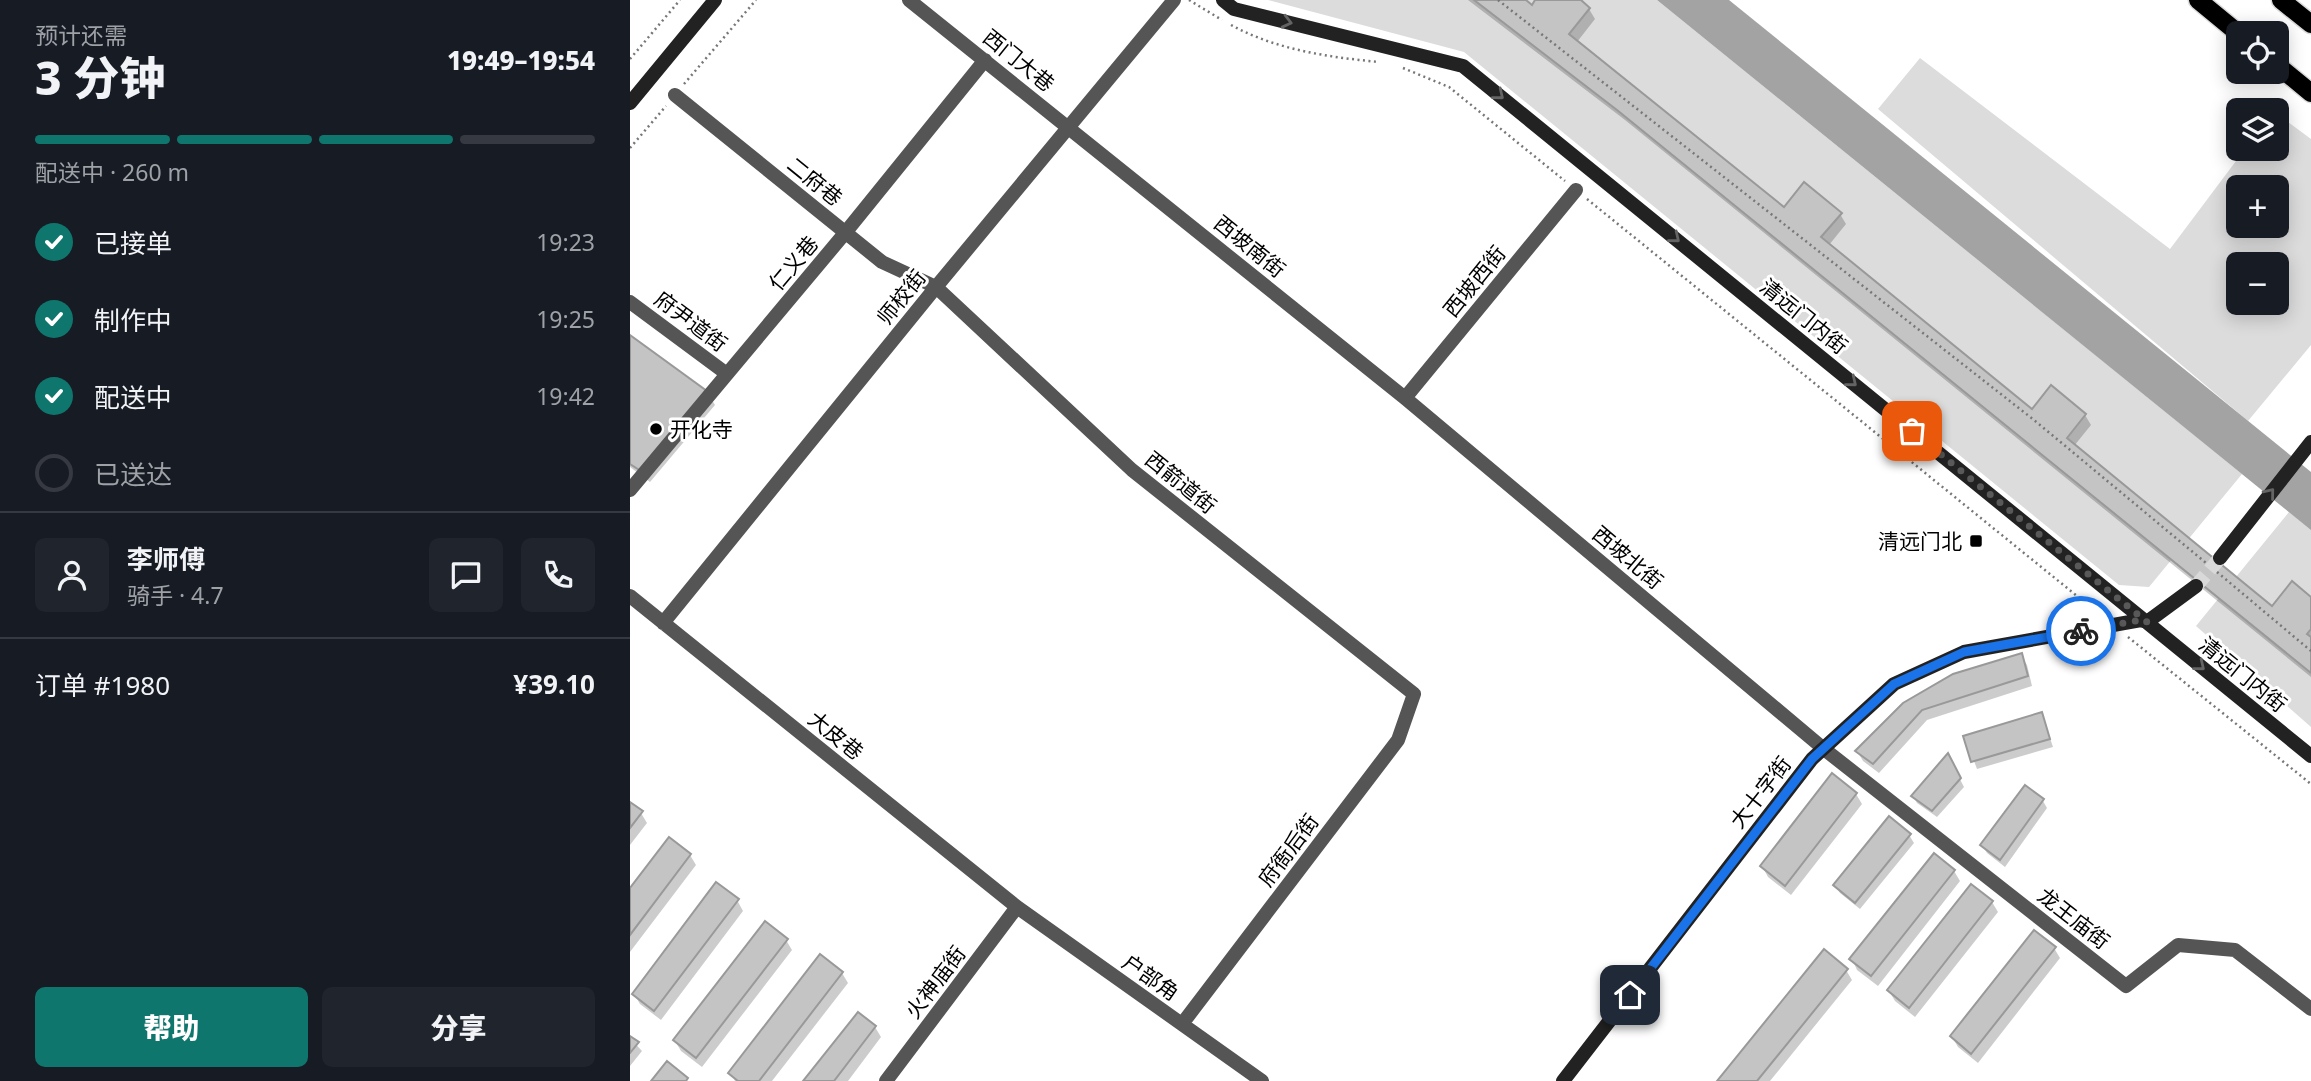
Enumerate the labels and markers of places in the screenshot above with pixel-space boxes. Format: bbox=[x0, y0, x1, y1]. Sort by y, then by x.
pin bbox=[1882, 401, 1942, 461]
place label: 开化寺 bbox=[670, 415, 733, 443]
marker: 开化寺 bbox=[648, 421, 664, 437]
place label: 清远门北 bbox=[1878, 527, 1962, 555]
marker: 清远门北 bbox=[1968, 533, 1984, 549]
pin bbox=[1600, 965, 1660, 1025]

